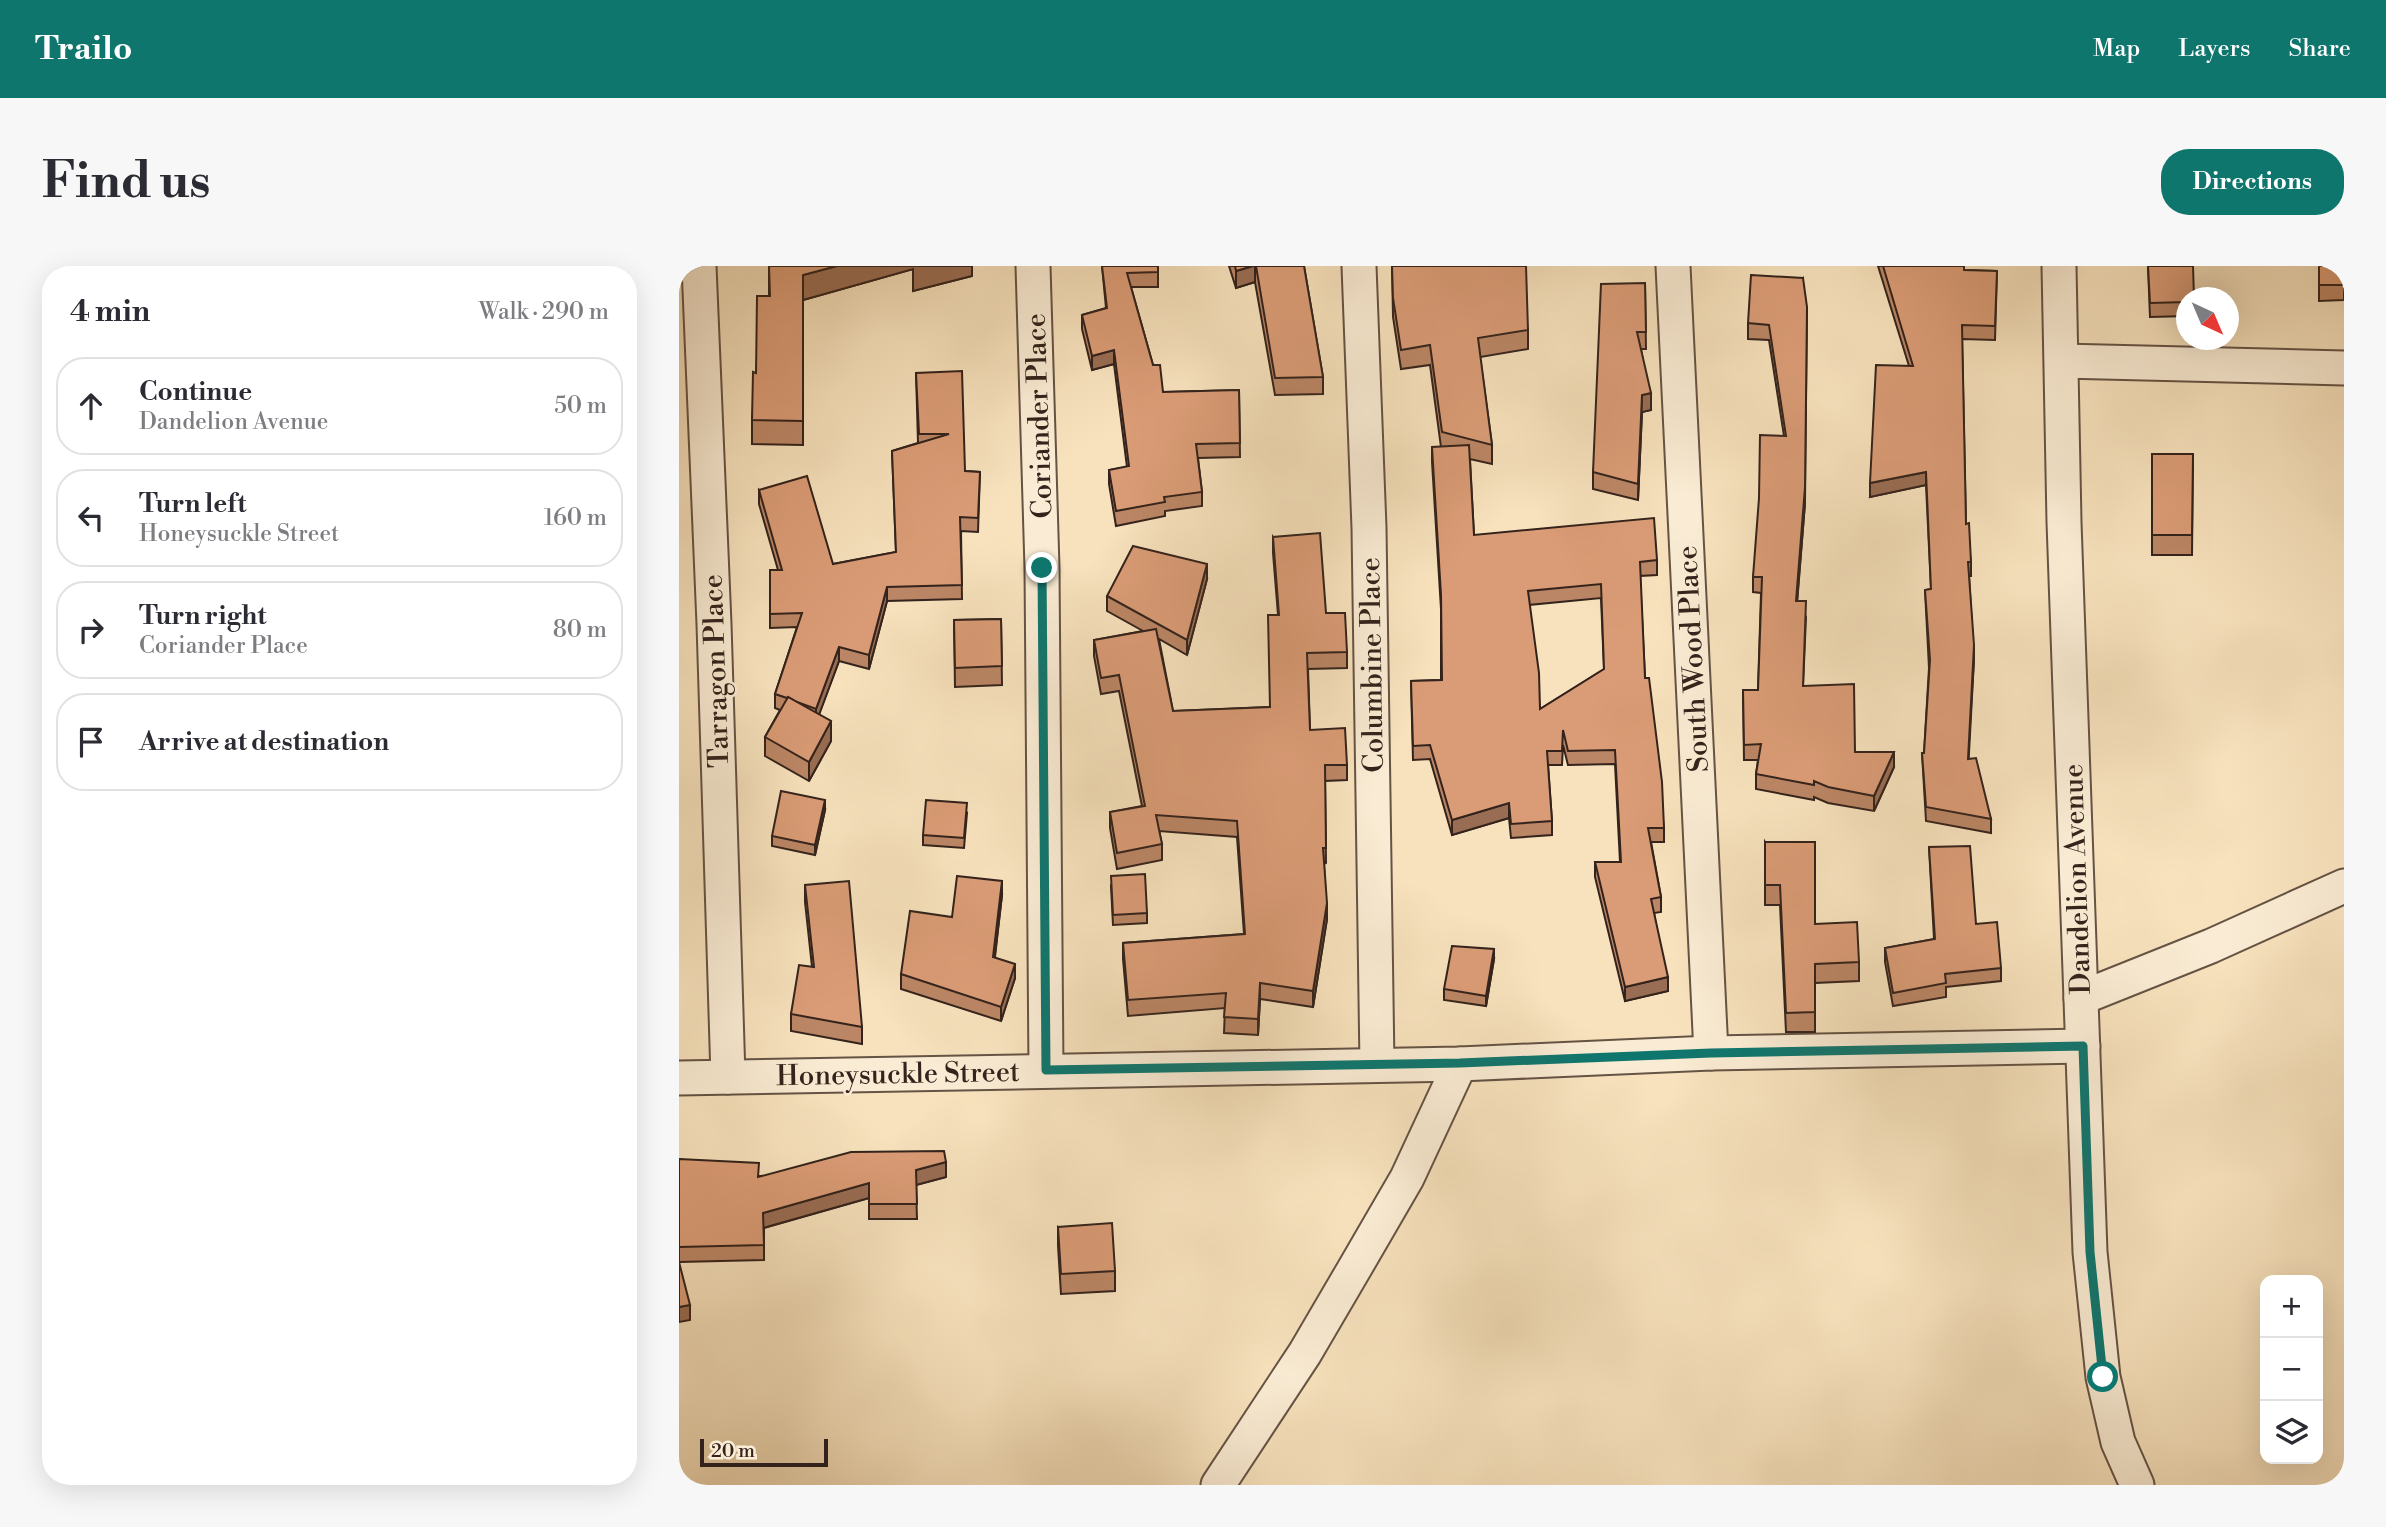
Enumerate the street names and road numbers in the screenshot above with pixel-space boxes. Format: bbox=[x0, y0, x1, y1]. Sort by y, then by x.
street label: Coriander Place bbox=[1018, 313, 1061, 519]
street label: South Wood Place bbox=[1670, 545, 1717, 773]
street label: Columbine Place bbox=[1353, 557, 1392, 773]
street label: Tarragon Place bbox=[696, 574, 737, 768]
street label: Dandelion Avenue bbox=[2056, 763, 2099, 995]
street label: Honeysuckle Street bbox=[776, 1055, 1020, 1094]

